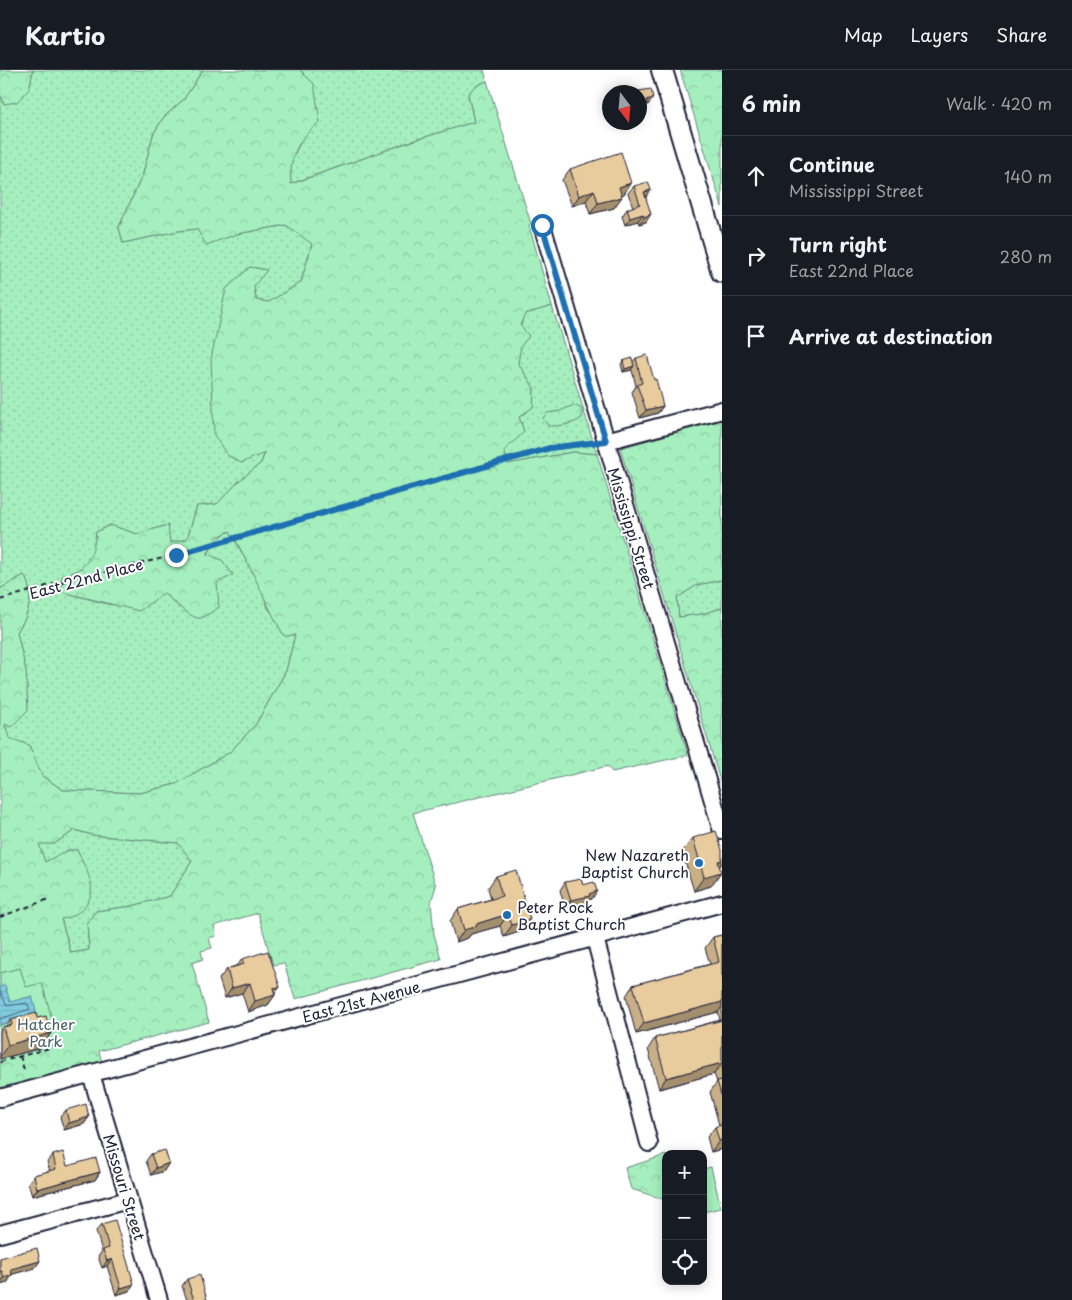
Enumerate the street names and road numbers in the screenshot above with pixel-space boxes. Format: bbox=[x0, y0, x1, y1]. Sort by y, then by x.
street label: Mississippi Street bbox=[603, 464, 661, 592]
street label: East 22nd Place bbox=[27, 552, 145, 604]
street label: East 21st Avenue bbox=[300, 974, 422, 1028]
street label: Missouri Street bbox=[98, 1131, 152, 1243]

